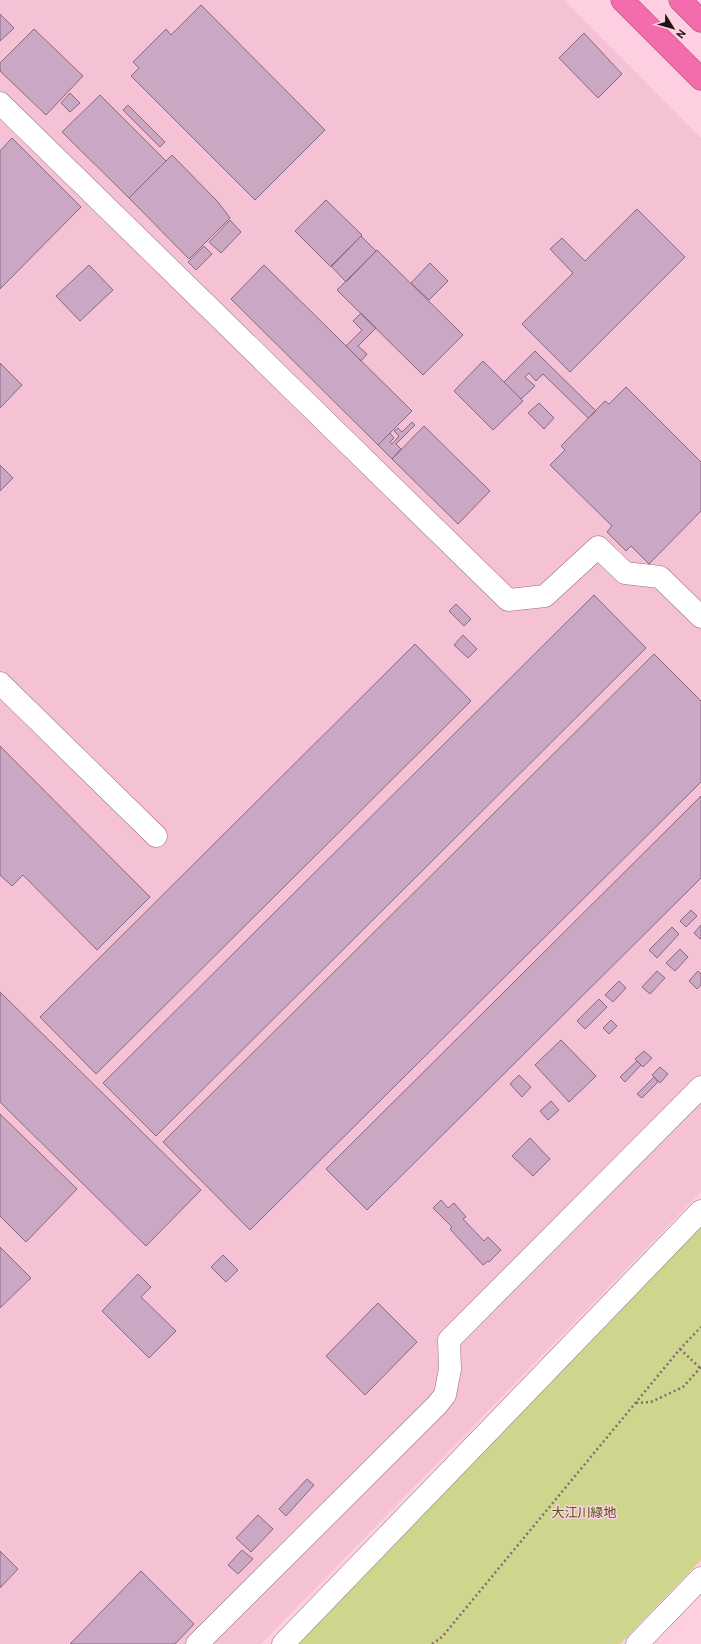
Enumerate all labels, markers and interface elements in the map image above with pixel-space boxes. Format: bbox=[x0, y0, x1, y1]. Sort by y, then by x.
north arrow bbox=[653, 8, 693, 48]
text: N bbox=[673, 27, 689, 41]
park label: 大江川緑地 bbox=[551, 1504, 617, 1520]

